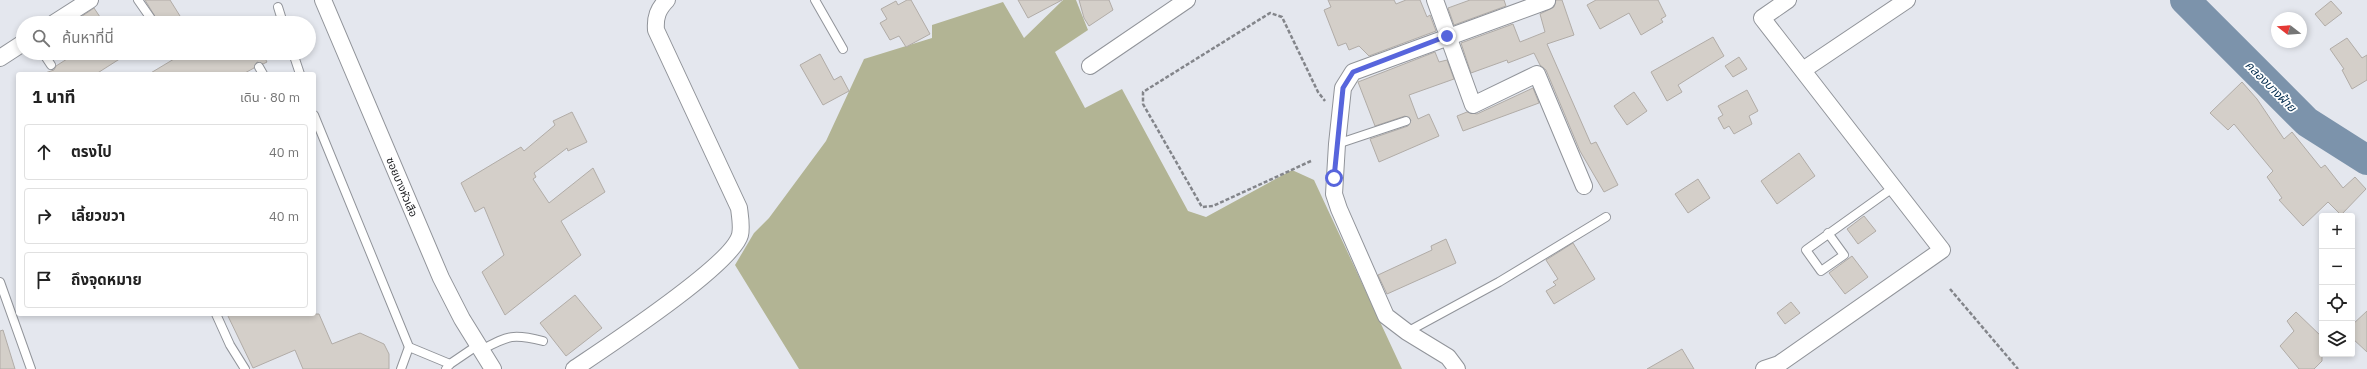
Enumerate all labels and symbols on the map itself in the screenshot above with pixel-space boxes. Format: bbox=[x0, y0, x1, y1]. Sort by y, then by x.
north arrow bbox=[2271, 12, 2307, 48]
route end bbox=[1438, 27, 1456, 45]
water label: คลองบางฝ้าย bbox=[2242, 57, 2300, 115]
street label: ซอยบางหัวเสือ bbox=[383, 155, 421, 219]
route start bbox=[1325, 169, 1343, 187]

